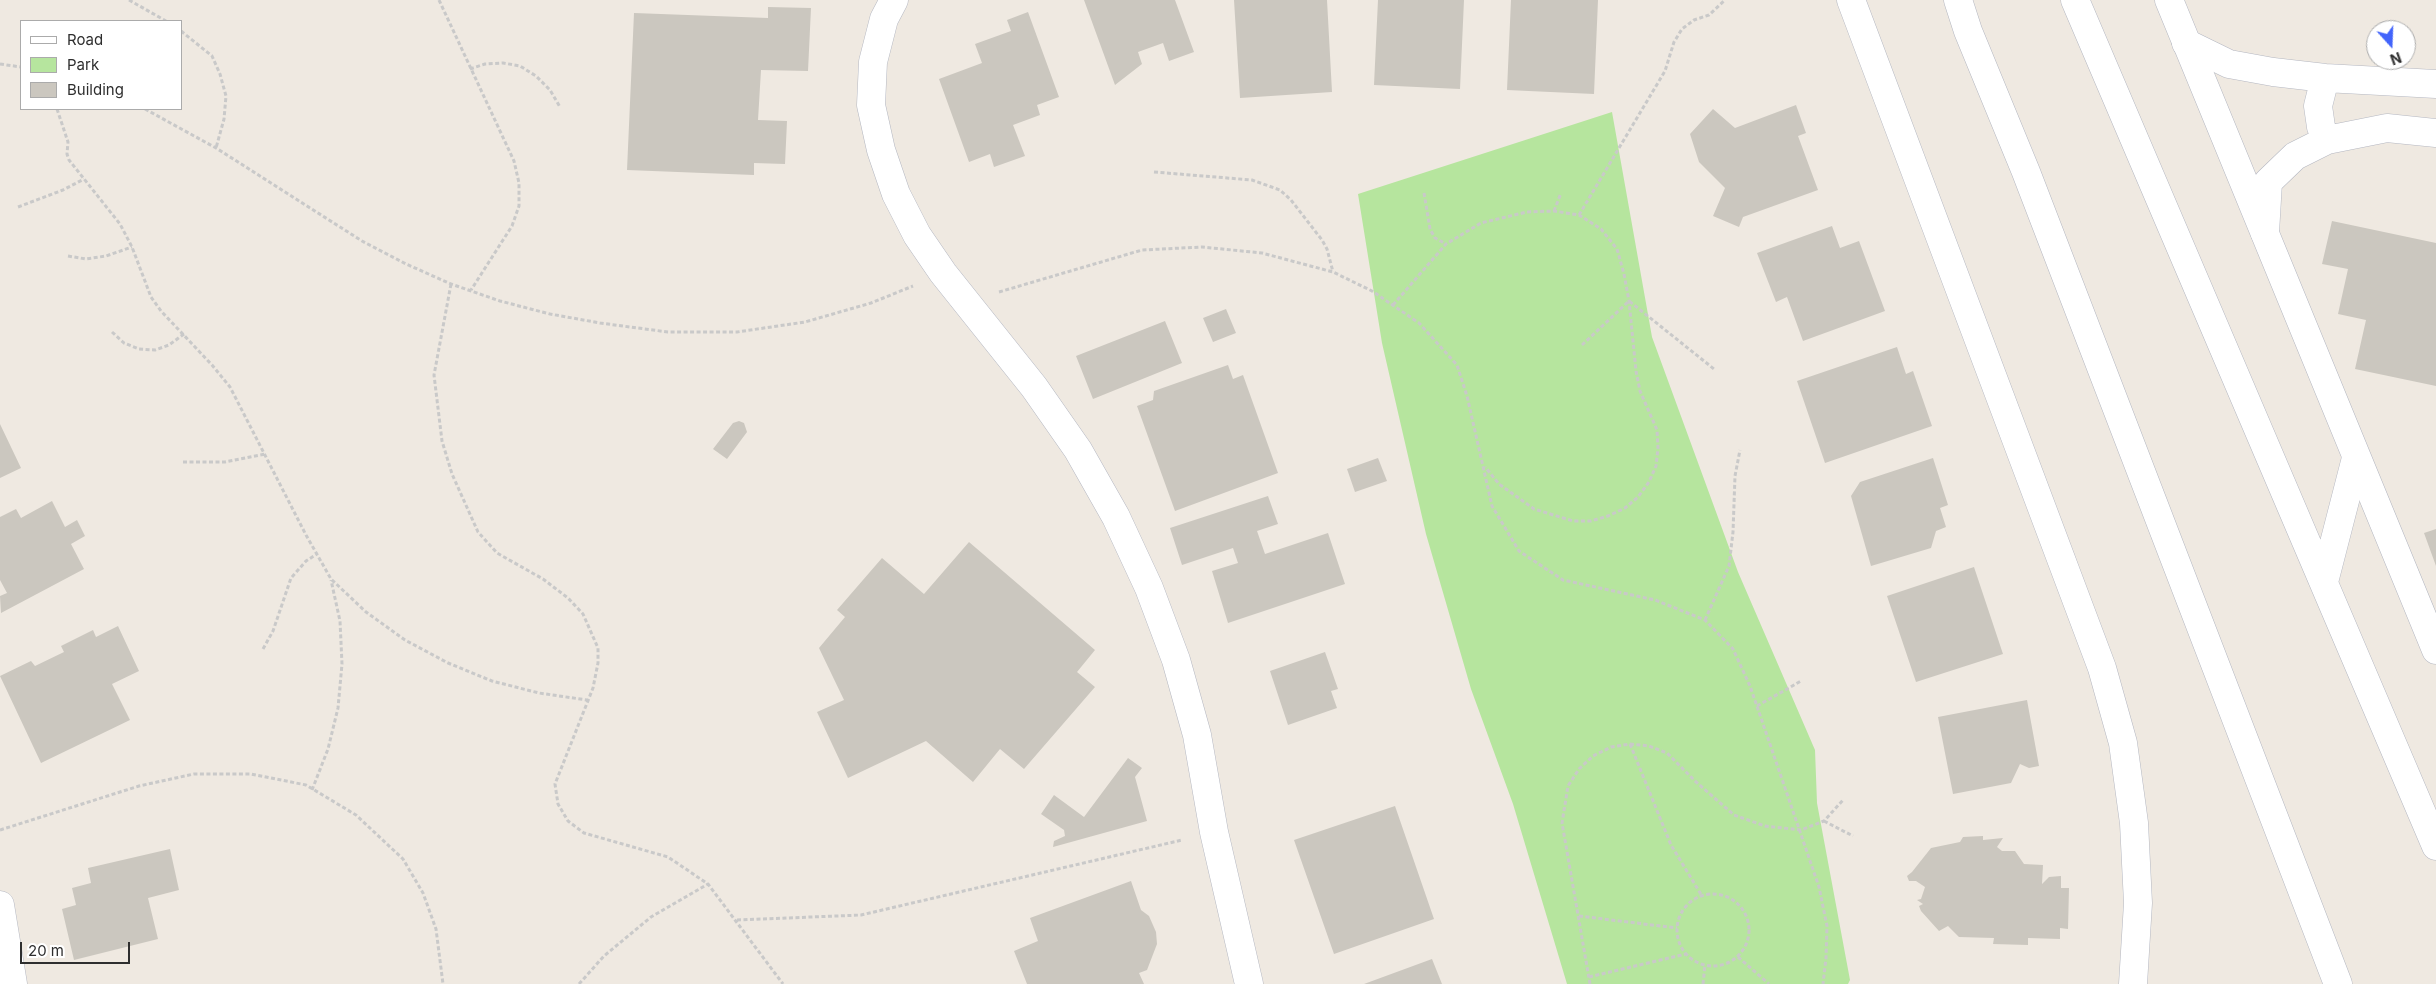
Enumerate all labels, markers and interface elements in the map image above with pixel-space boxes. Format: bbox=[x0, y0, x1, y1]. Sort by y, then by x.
legend bbox=[20, 20, 182, 110]
north arrow bbox=[2366, 20, 2416, 70]
text: Road bbox=[67, 30, 103, 49]
text: N bbox=[2388, 49, 2404, 68]
text: Park bbox=[67, 55, 99, 74]
text: Building bbox=[67, 80, 124, 99]
scale bar bbox=[22, 932, 132, 964]
text: 20 m bbox=[28, 941, 64, 960]

